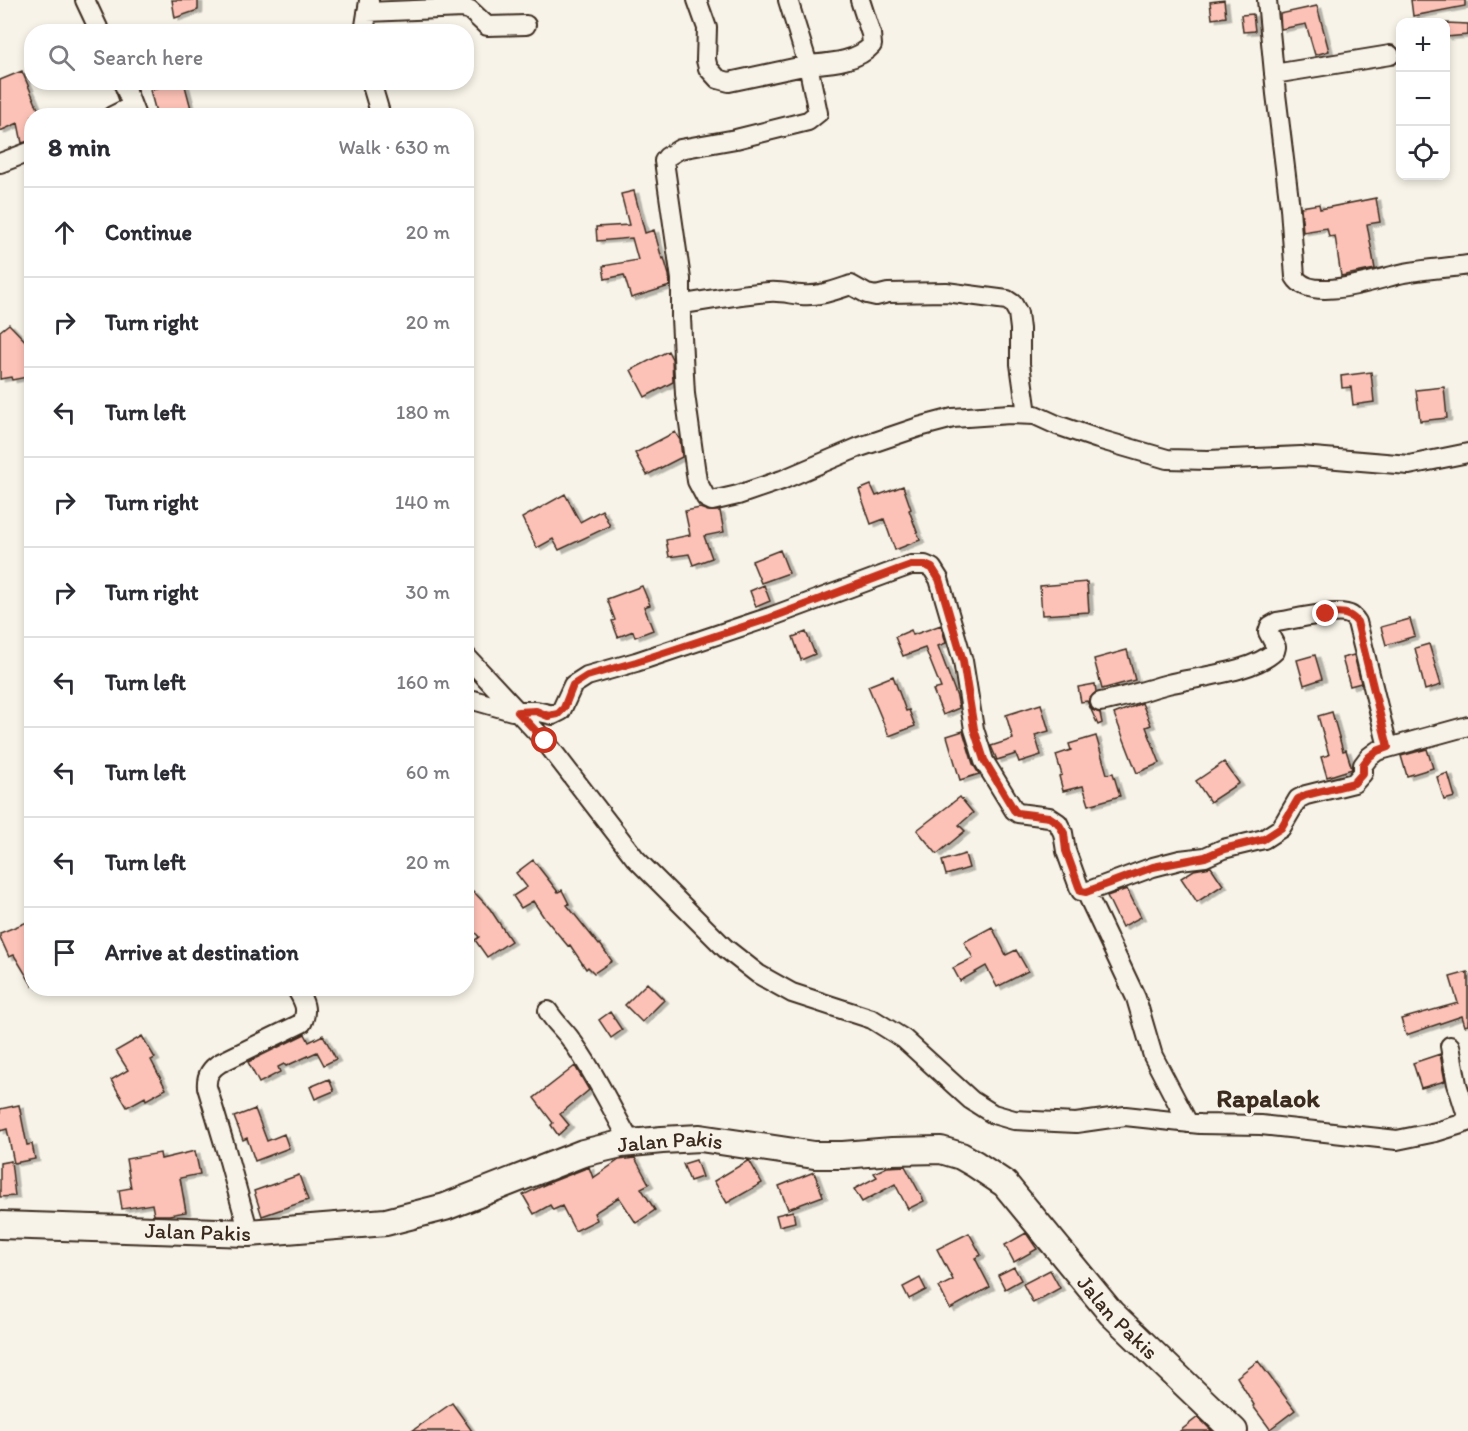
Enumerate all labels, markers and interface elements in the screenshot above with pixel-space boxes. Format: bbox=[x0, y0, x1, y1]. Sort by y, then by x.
map controls bbox=[1396, 18, 1450, 180]
button: + bbox=[1396, 18, 1450, 72]
search box bbox=[24, 24, 474, 90]
icon: search bbox=[45, 41, 78, 74]
text: Search here bbox=[93, 44, 203, 71]
button: − bbox=[1396, 72, 1450, 126]
button: locate bbox=[1396, 126, 1450, 180]
text: 8 min bbox=[48, 131, 110, 163]
text: Walk · 630 m bbox=[338, 135, 450, 159]
icon: ahead bbox=[48, 216, 81, 249]
text: Continue bbox=[105, 219, 192, 246]
text: 20 m bbox=[406, 220, 450, 244]
icon: right bbox=[48, 306, 81, 339]
text: Turn right bbox=[105, 309, 199, 336]
text: 20 m bbox=[406, 310, 450, 334]
icon: left bbox=[48, 396, 81, 429]
text: Turn left bbox=[105, 399, 186, 426]
text: 180 m bbox=[396, 400, 450, 424]
icon: right bbox=[48, 486, 81, 519]
text: Turn right bbox=[105, 489, 199, 516]
text: 140 m bbox=[395, 490, 450, 514]
icon: right bbox=[48, 576, 81, 609]
text: Turn right bbox=[105, 579, 199, 606]
text: 30 m bbox=[405, 580, 450, 604]
route end bbox=[1312, 600, 1338, 626]
icon: left bbox=[48, 666, 81, 699]
text: Turn left bbox=[105, 669, 186, 696]
text: 160 m bbox=[397, 670, 450, 694]
route start bbox=[531, 727, 557, 753]
icon: left bbox=[48, 756, 81, 789]
text: Turn left bbox=[105, 759, 186, 786]
text: 60 m bbox=[406, 760, 450, 784]
icon: left bbox=[48, 846, 81, 879]
text: Turn left bbox=[105, 849, 186, 876]
text: 20 m bbox=[406, 850, 450, 874]
icon: arrive bbox=[48, 936, 81, 969]
text: Arrive at destination bbox=[105, 939, 299, 966]
district label: Rapalaok bbox=[1216, 1082, 1320, 1114]
street label: Jalan Pakis bbox=[616, 1125, 725, 1158]
street label: Jalan Pakis bbox=[144, 1217, 251, 1247]
street label: Jalan Pakis bbox=[1071, 1270, 1164, 1365]

